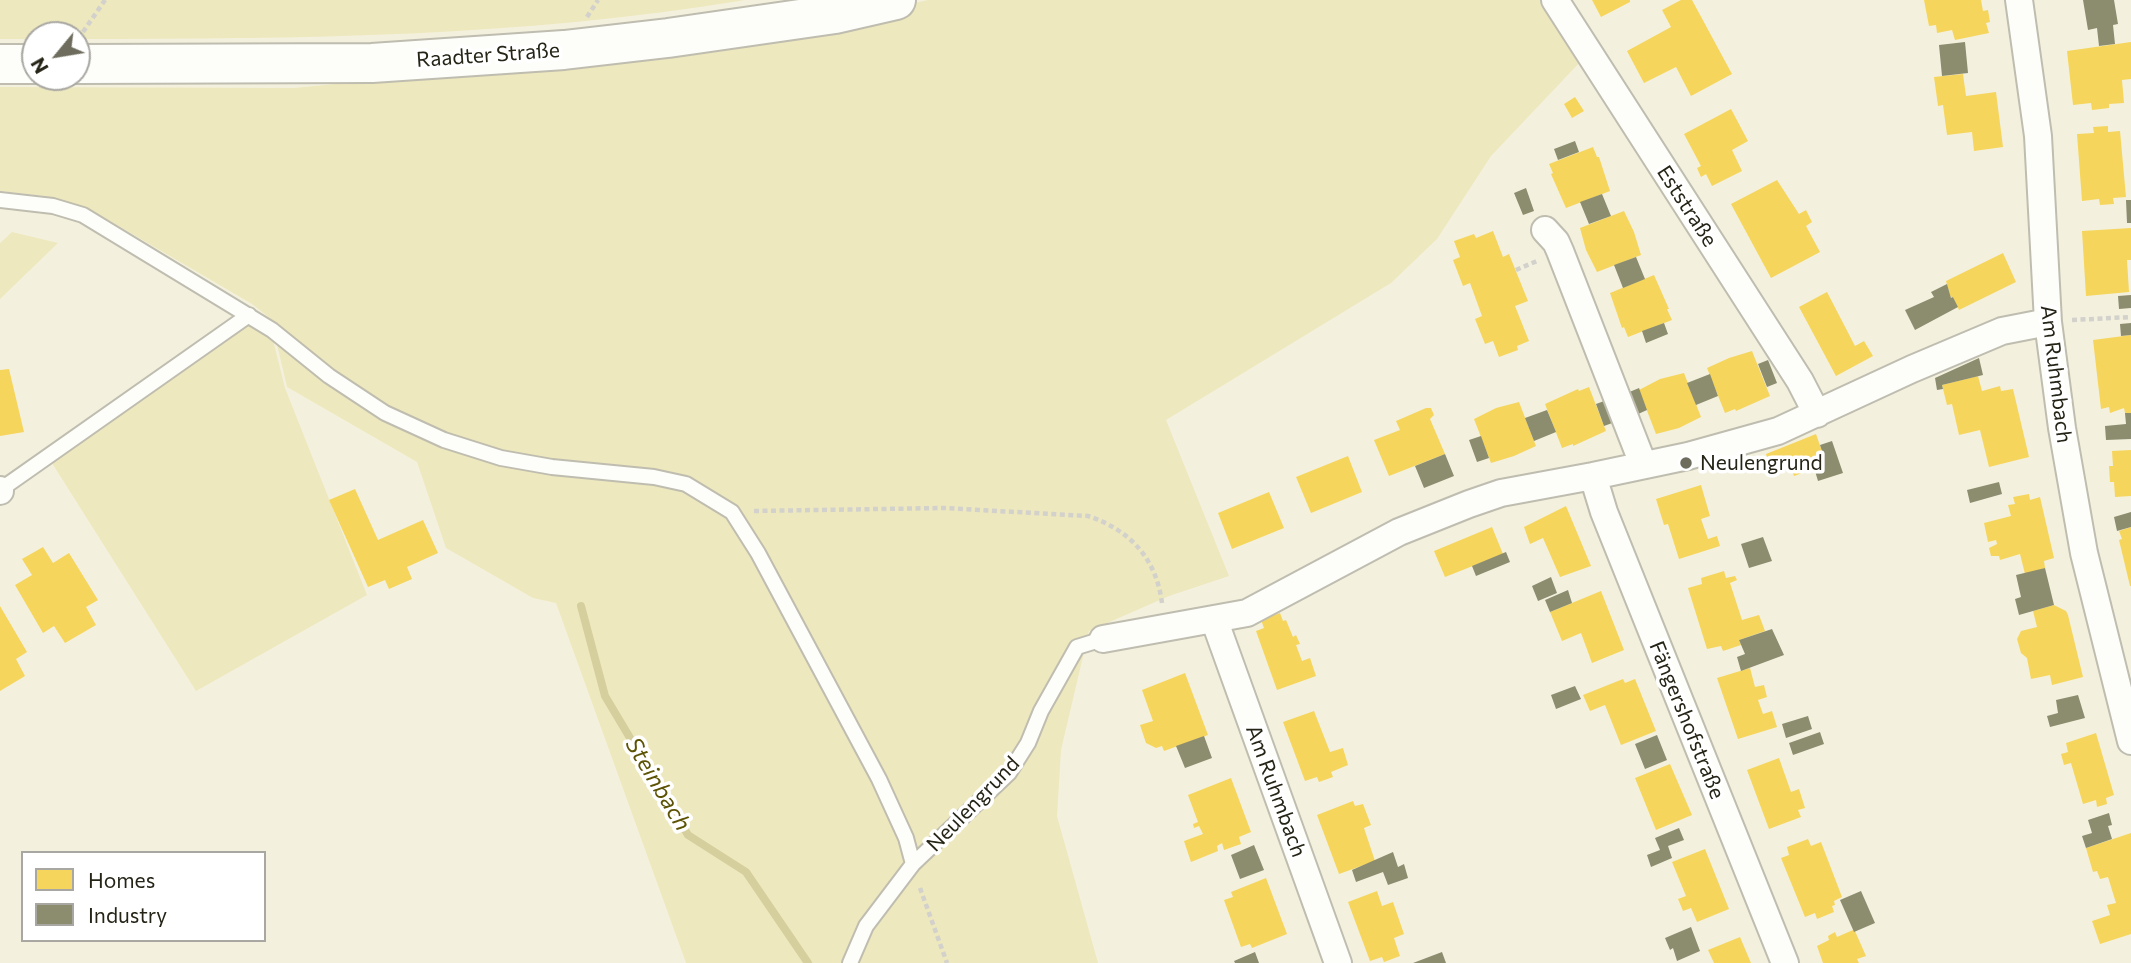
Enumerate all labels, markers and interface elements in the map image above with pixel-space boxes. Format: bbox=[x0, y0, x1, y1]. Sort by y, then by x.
north arrow bbox=[21, 21, 91, 91]
street label: Raadter Straße bbox=[415, 37, 561, 73]
text: N bbox=[26, 54, 53, 78]
street label: Eststraße bbox=[1651, 161, 1723, 251]
street label: Am Ruhmbach bbox=[2035, 304, 2077, 444]
place label: Neulengrund bbox=[1700, 450, 1823, 476]
marker: Neulengrund bbox=[1678, 455, 1694, 471]
street label: Fängershofstraße bbox=[1644, 637, 1730, 803]
street label: Am Ruhmbach bbox=[1240, 722, 1312, 860]
water label: Steinbach bbox=[619, 732, 697, 836]
street label: Neulengrund bbox=[921, 751, 1025, 857]
legend bbox=[21, 851, 266, 942]
text: Homes bbox=[88, 867, 155, 892]
text: Industry bbox=[88, 902, 167, 927]

